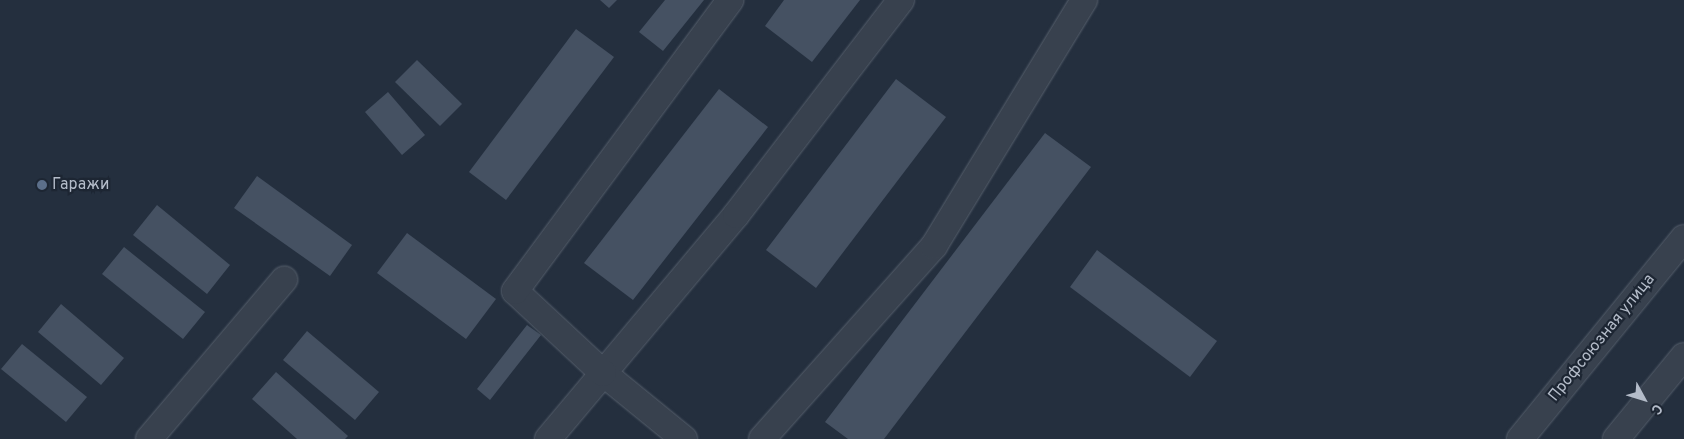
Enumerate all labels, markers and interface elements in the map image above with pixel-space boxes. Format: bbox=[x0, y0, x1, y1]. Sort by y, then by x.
place label: Гаражи bbox=[52, 175, 109, 195]
marker: Гаражи bbox=[36, 179, 48, 191]
street label: Профсоюзная улица bbox=[1545, 270, 1659, 406]
north arrow bbox=[1619, 374, 1669, 424]
text: С bbox=[1647, 400, 1665, 418]

